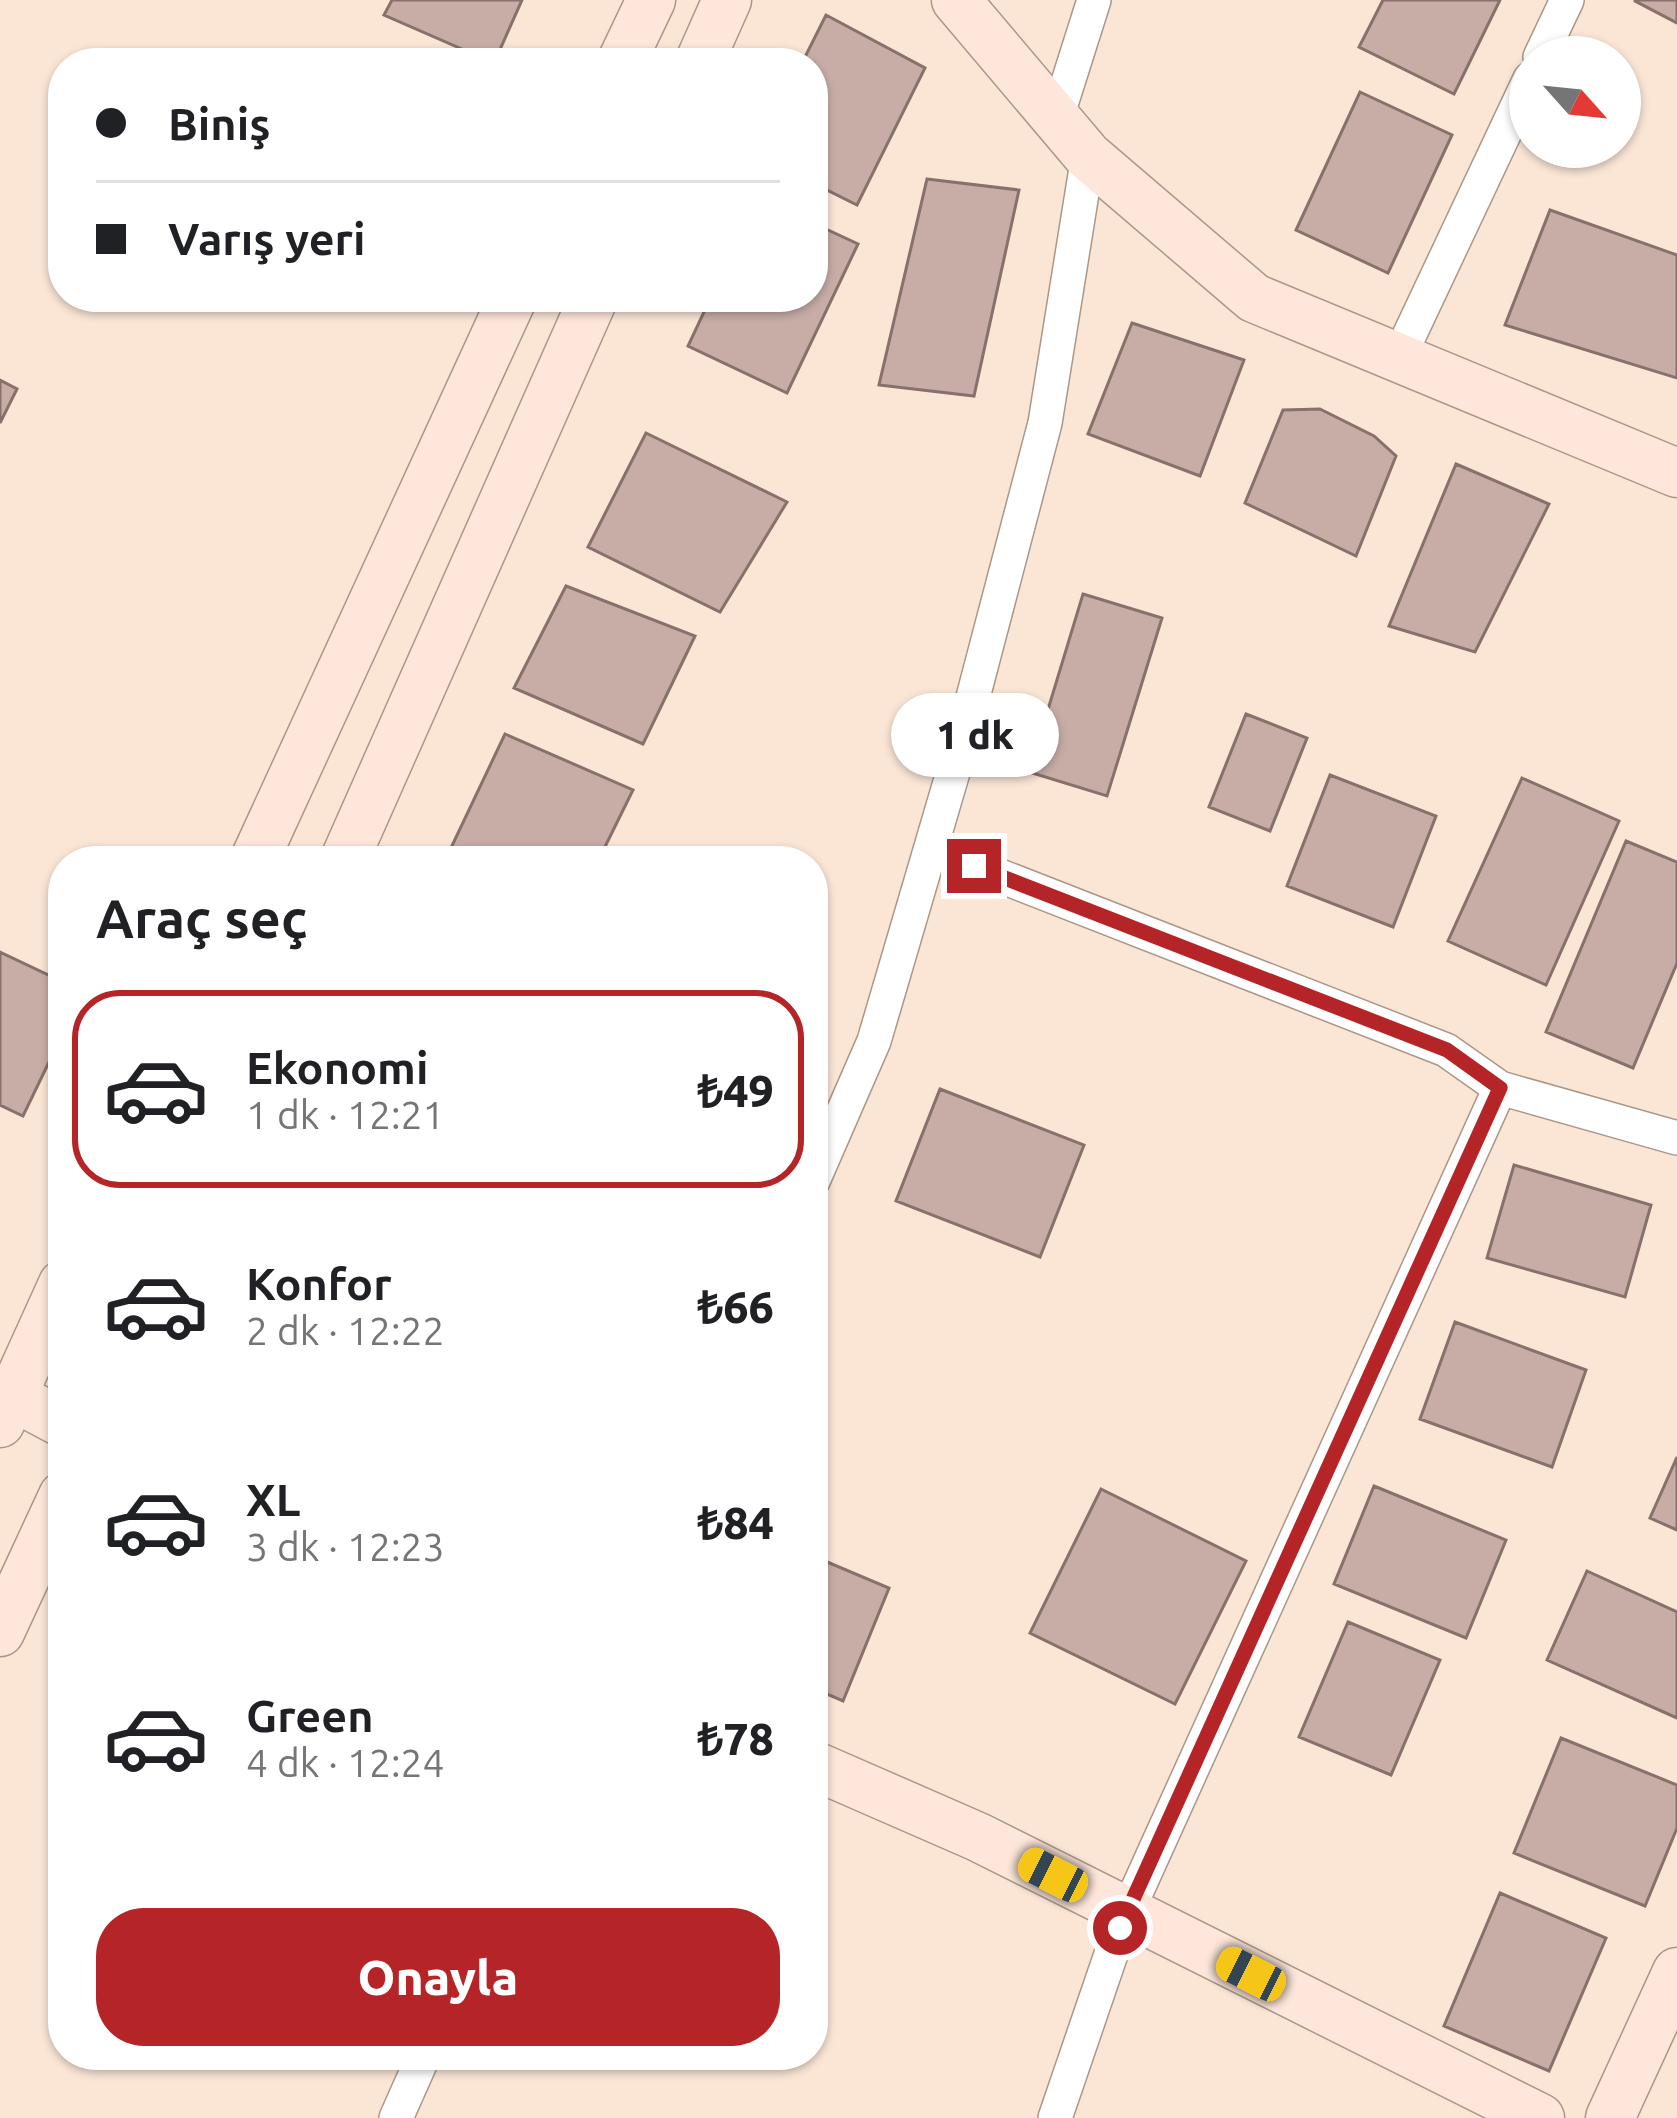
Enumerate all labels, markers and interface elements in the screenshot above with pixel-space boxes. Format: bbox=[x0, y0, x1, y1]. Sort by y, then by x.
north arrow bbox=[1509, 36, 1641, 168]
map controls bbox=[1509, 36, 1641, 168]
text: Biniş bbox=[168, 98, 270, 149]
text: Varış yeri bbox=[168, 213, 366, 264]
callout: 1 dk bbox=[890, 692, 1058, 776]
text: 1 dk bbox=[936, 713, 1014, 756]
route end bbox=[947, 839, 1001, 893]
text: Araç seç bbox=[96, 888, 307, 948]
icon: car bbox=[102, 1035, 210, 1143]
text: Ekonomi bbox=[246, 1042, 428, 1093]
text: ₺49 bbox=[697, 1065, 774, 1116]
text: 1 dk · 12:21 bbox=[246, 1093, 444, 1136]
icon: car bbox=[102, 1251, 210, 1359]
text: Konfor bbox=[246, 1258, 392, 1309]
text: ₺66 bbox=[697, 1281, 774, 1332]
text: 2 dk · 12:22 bbox=[246, 1309, 444, 1352]
icon: car bbox=[102, 1467, 210, 1575]
text: XL bbox=[246, 1474, 300, 1525]
text: ₺84 bbox=[697, 1497, 774, 1548]
text: 3 dk · 12:23 bbox=[246, 1525, 444, 1568]
icon: car bbox=[102, 1683, 210, 1791]
text: Green bbox=[246, 1690, 373, 1741]
text: ₺78 bbox=[697, 1713, 774, 1764]
text: 4 dk · 12:24 bbox=[246, 1741, 444, 1784]
car bbox=[1013, 1843, 1093, 1907]
route start bbox=[1093, 1901, 1147, 1955]
button: Onayla bbox=[96, 1908, 780, 2046]
car bbox=[1211, 1942, 1291, 2006]

